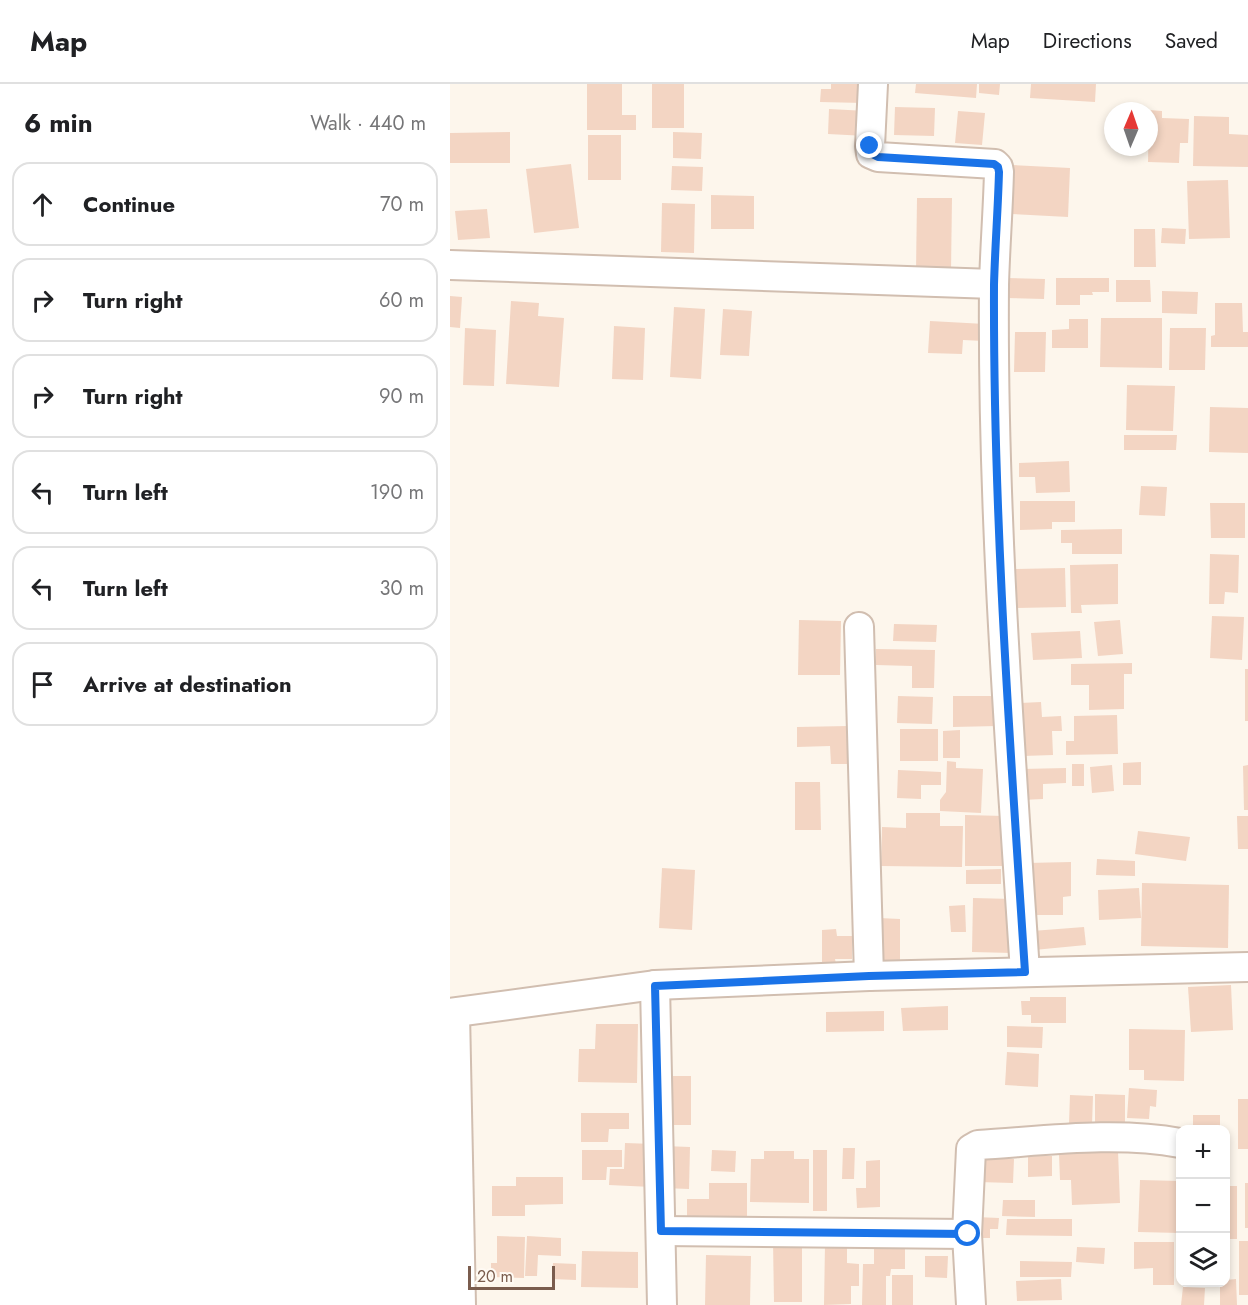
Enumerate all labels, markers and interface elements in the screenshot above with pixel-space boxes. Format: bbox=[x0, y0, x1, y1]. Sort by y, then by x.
text: Map bbox=[30, 21, 87, 62]
text: Map bbox=[971, 26, 1010, 56]
text: Directions bbox=[1043, 26, 1132, 56]
text: Saved bbox=[1165, 26, 1218, 56]
north arrow bbox=[1104, 102, 1158, 156]
text: 6 min bbox=[24, 104, 93, 142]
text: Walk · 440 m bbox=[310, 109, 426, 138]
route end bbox=[856, 132, 882, 158]
icon: ahead bbox=[26, 188, 59, 221]
text: Continue bbox=[83, 188, 175, 220]
text: 70 m bbox=[380, 190, 424, 219]
icon: right bbox=[26, 284, 59, 317]
text: Turn right bbox=[83, 284, 183, 316]
text: 60 m bbox=[379, 286, 424, 315]
icon: right bbox=[26, 380, 59, 413]
text: Turn right bbox=[83, 380, 183, 412]
text: 90 m bbox=[379, 382, 424, 411]
icon: left bbox=[26, 476, 59, 509]
text: Turn left bbox=[83, 476, 168, 508]
text: 190 m bbox=[370, 478, 424, 507]
icon: left bbox=[26, 572, 59, 605]
text: Turn left bbox=[83, 572, 168, 604]
text: 30 m bbox=[379, 574, 424, 603]
icon: arrive bbox=[26, 668, 59, 701]
text: Arrive at destination bbox=[83, 668, 292, 700]
map controls bbox=[1176, 1125, 1230, 1287]
button: + bbox=[1176, 1125, 1230, 1179]
button: − bbox=[1176, 1179, 1230, 1233]
route start bbox=[954, 1220, 980, 1246]
button: layers bbox=[1176, 1233, 1230, 1287]
scale bar bbox=[468, 1263, 555, 1290]
text: 20 m bbox=[477, 1265, 513, 1288]

